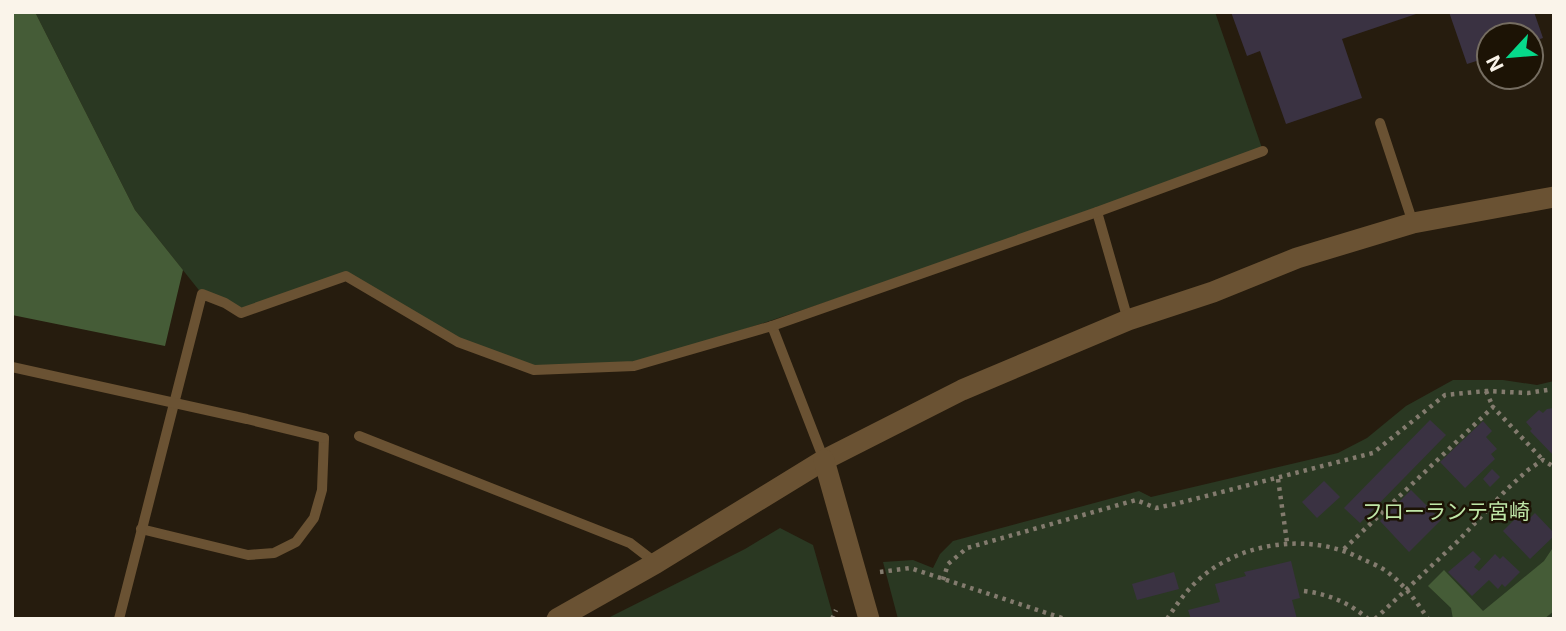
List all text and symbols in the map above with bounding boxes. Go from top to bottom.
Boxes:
north arrow [1475,21,1545,91]
text: N [1482,52,1509,75]
park label: フローランテ宮崎 [1362,499,1530,524]

